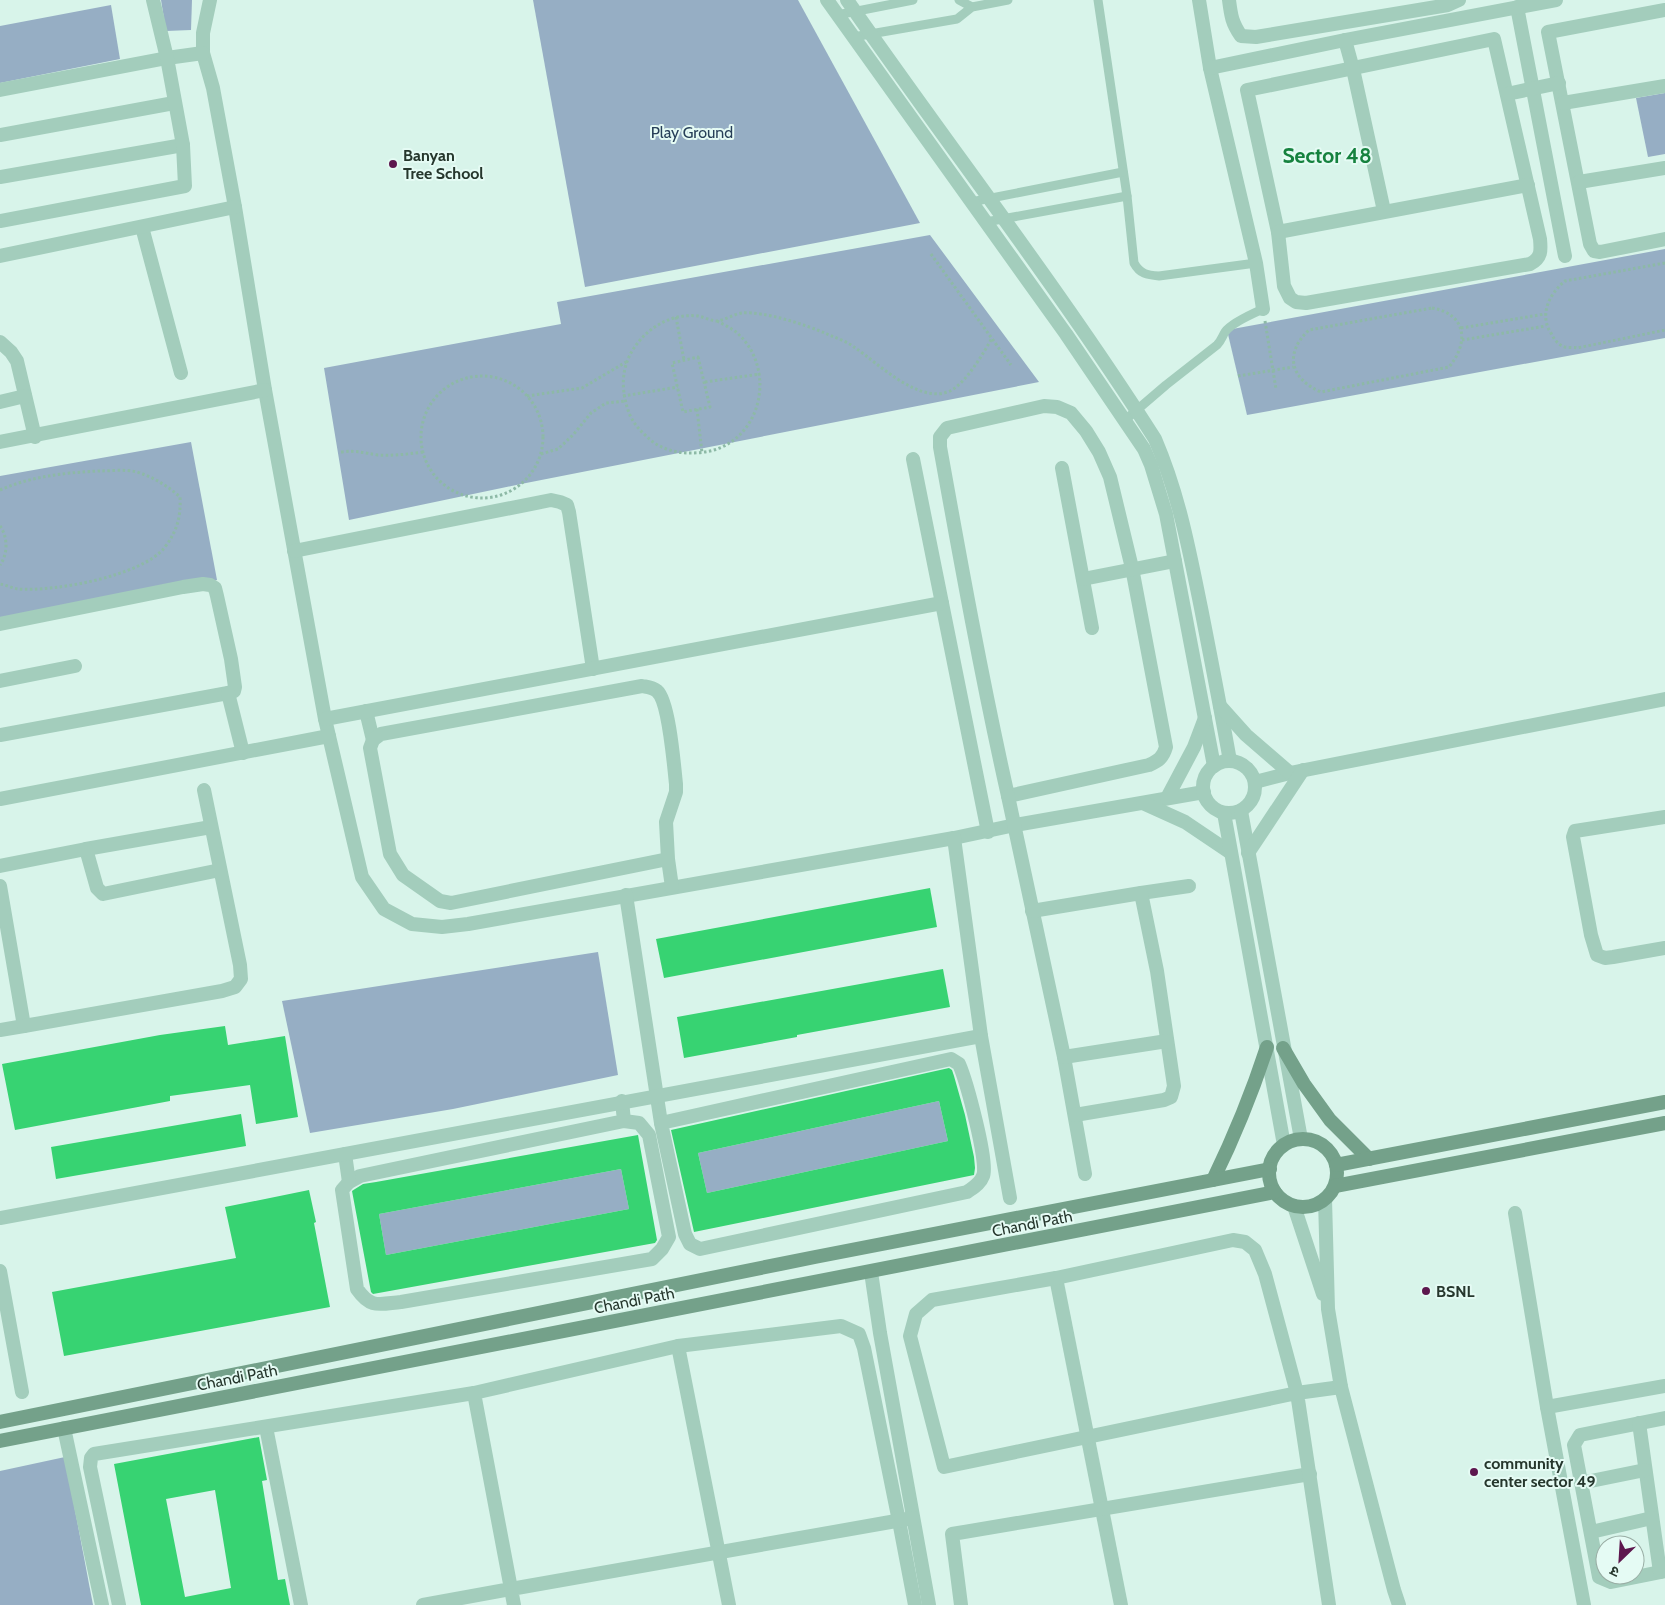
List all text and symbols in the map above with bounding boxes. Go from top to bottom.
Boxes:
park label: Play Ground [651,123,733,142]
district label: Sector 48 [1282,143,1372,168]
place label: Banyan Tree School [403,146,484,183]
marker: Banyan Tree School [387,158,399,170]
street label: Chandi Path [990,1206,1074,1241]
place label: BSNL [1436,1282,1475,1301]
street label: Chandi Path [592,1283,676,1318]
marker: BSNL [1420,1285,1432,1297]
street label: Chandi Path [195,1360,279,1395]
place label: community center sector 49 [1484,1454,1596,1491]
marker: community center sector 49 [1468,1466,1480,1478]
north arrow [1595,1535,1645,1585]
text: उ [1606,1562,1622,1582]

